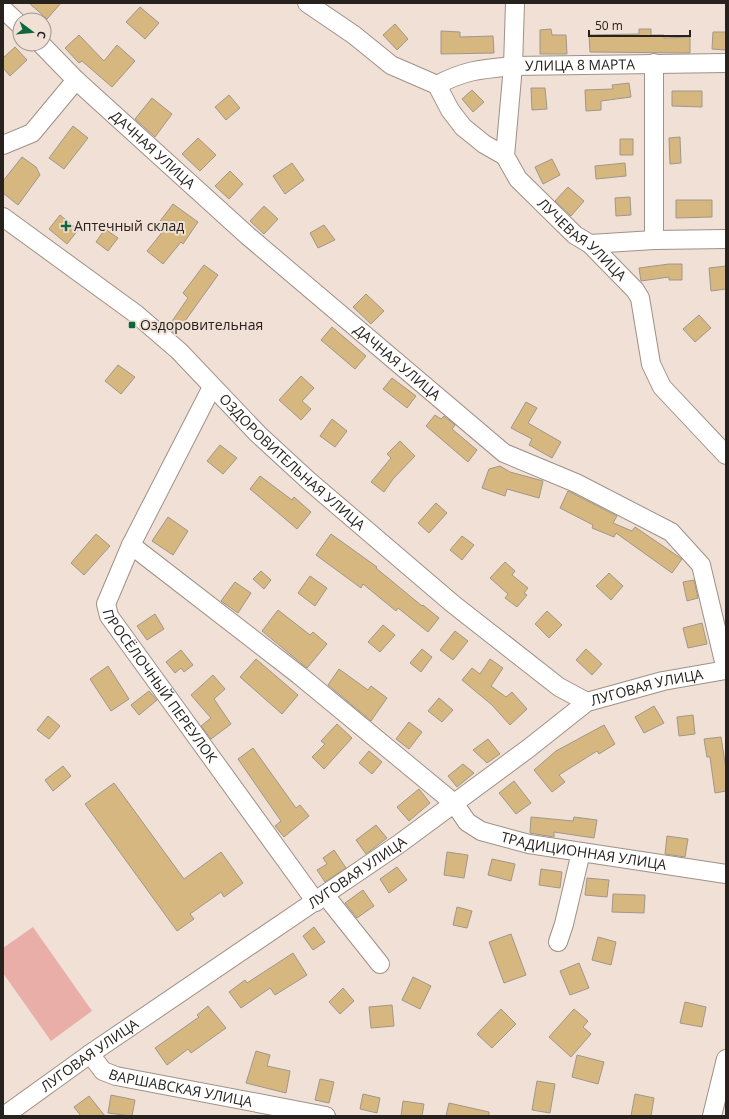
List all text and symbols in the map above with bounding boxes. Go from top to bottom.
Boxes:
north arrow [12,12,52,52]
scale bar [589,12,690,38]
text: 50 m [595,17,623,34]
text: С [34,29,50,40]
street label: УЛИЦА 8 МАРТА [525,54,635,75]
street label: ДАЧНАЯ УЛИЦА [107,106,200,193]
street label: ЛУЧЕВАЯ УЛИЦА [534,193,631,285]
place label: Аптечный склад [74,216,184,235]
marker: Аптечный склад [61,221,71,231]
place label: Оздоровительная [140,315,263,334]
marker: Оздоровительная [127,320,137,330]
street label: ДАЧНАЯ УЛИЦА [350,320,445,404]
street label: ОЗДОРОВИТЕЛЬНАЯ УЛИЦА [215,389,370,534]
street label: ПРОСЁЛОЧНЫЙ ПЕРЕУЛОК [99,607,222,766]
street label: ЛУГОВАЯ УЛИЦА [588,664,705,710]
street label: ТРАДИЦИОННАЯ УЛИЦА [499,827,668,874]
street label: ЛУГОВАЯ УЛИЦА [304,832,410,912]
street label: ЛУГОВАЯ УЛИЦА [37,1014,142,1096]
street label: ВАРШАВСКАЯ УЛИЦА [106,1064,254,1111]

